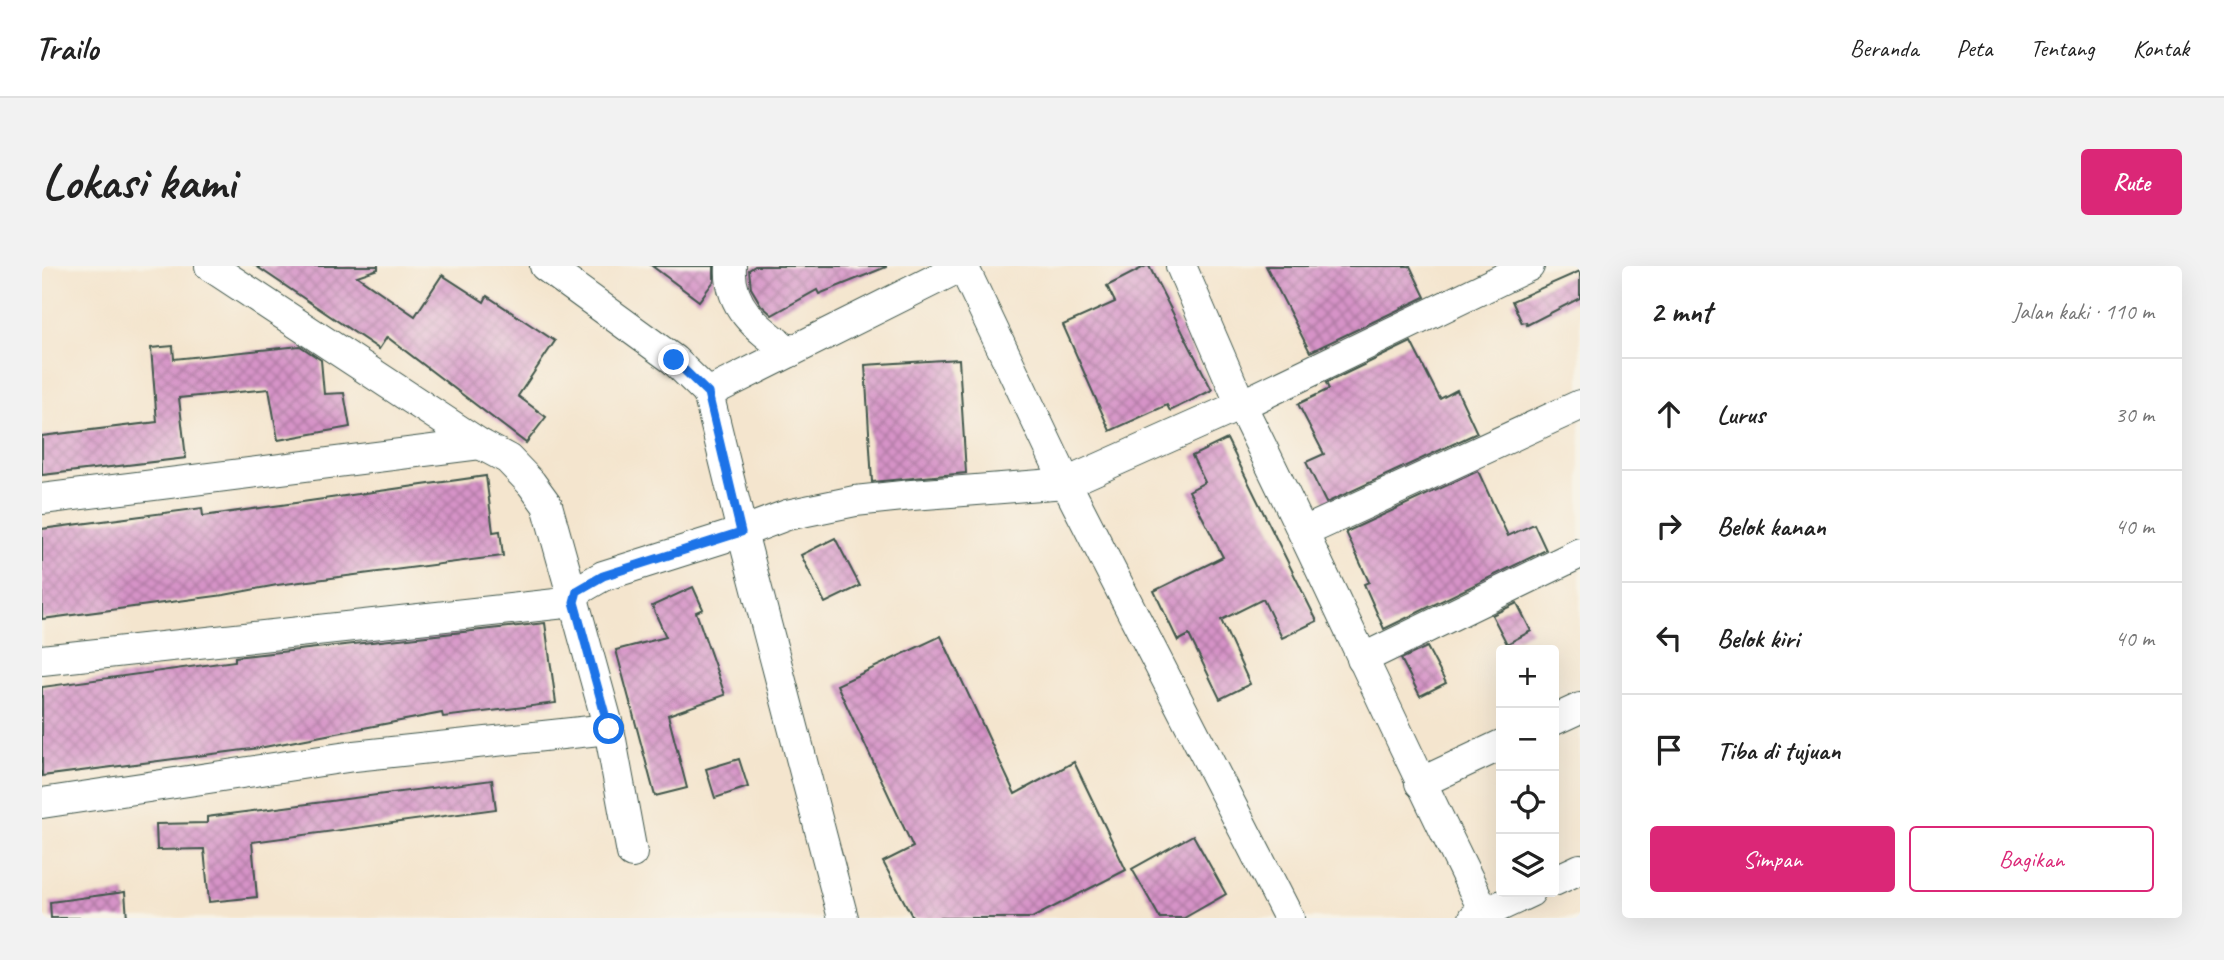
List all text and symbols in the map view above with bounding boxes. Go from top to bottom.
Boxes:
text: Trailo [35,27,98,69]
text: Beranda [1850,33,1918,63]
text: Peta [1956,33,1992,63]
text: Tentang [2030,33,2095,63]
text: Kontak [2133,33,2189,63]
button: Rute [2081,149,2182,215]
text: Lokasi kami [42,151,235,213]
text: 2 mnt [1650,293,1712,331]
text: Jalan kaki · 110 m [2012,297,2154,326]
route end [658,344,689,375]
icon: ahead [1650,395,1688,433]
text: Lurus [1717,398,1765,431]
text: 30 m [2115,400,2154,429]
icon: right [1650,507,1688,545]
text: Belok kanan [1717,510,1826,543]
text: 40 m [2115,512,2154,541]
icon: left [1650,619,1688,657]
text: Belok kiri [1717,622,1799,655]
text: 40 m [2115,624,2154,653]
map controls [1496,645,1559,897]
button: + [1496,645,1559,708]
button: − [1496,708,1559,771]
route start [593,713,624,744]
icon: arrive [1650,731,1688,769]
text: Tiba di tujuan [1717,734,1841,767]
button: locate [1496,771,1559,834]
button: Simpan [1650,826,1895,892]
button: Bagikan [1909,826,2154,892]
button: layers [1496,834,1559,897]

